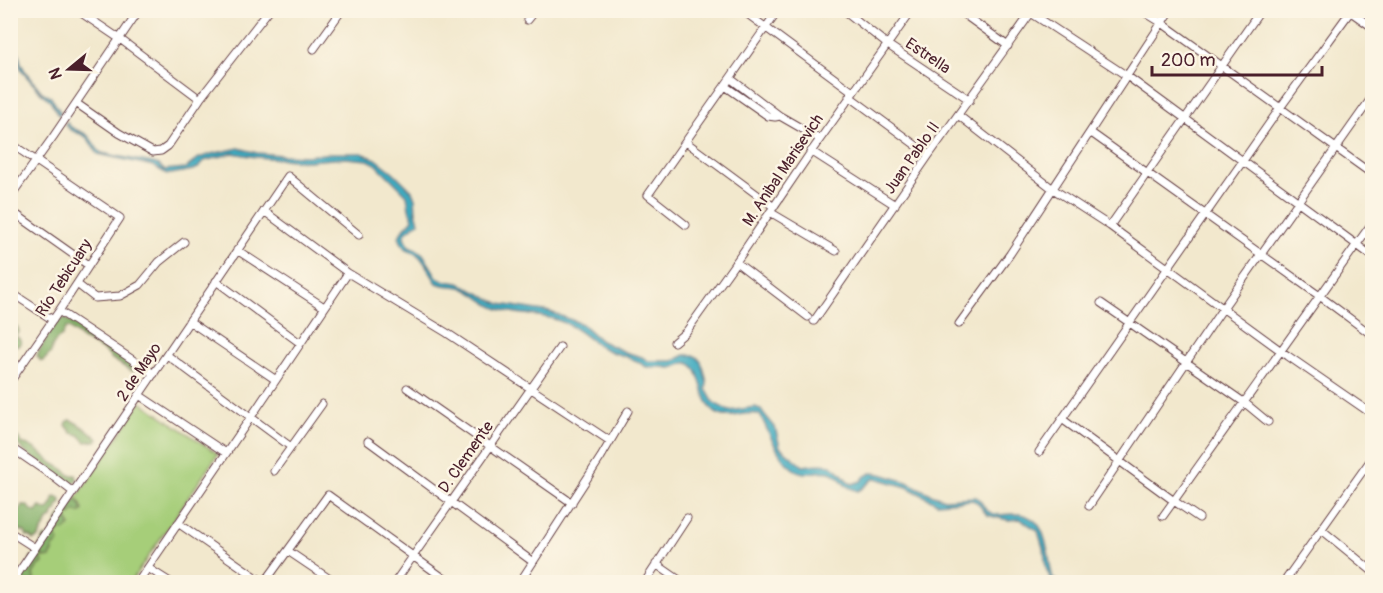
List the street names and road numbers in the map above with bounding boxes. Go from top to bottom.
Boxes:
street label: Estrella [902,34,954,78]
street label: M. Anibal Marisevich [738,110,828,230]
street label: Juan Pablo II [880,118,944,198]
street label: Río Tebicuary [32,235,97,321]
street label: 2 de Mayo [112,339,166,405]
street label: D. Clemente [434,417,498,497]

